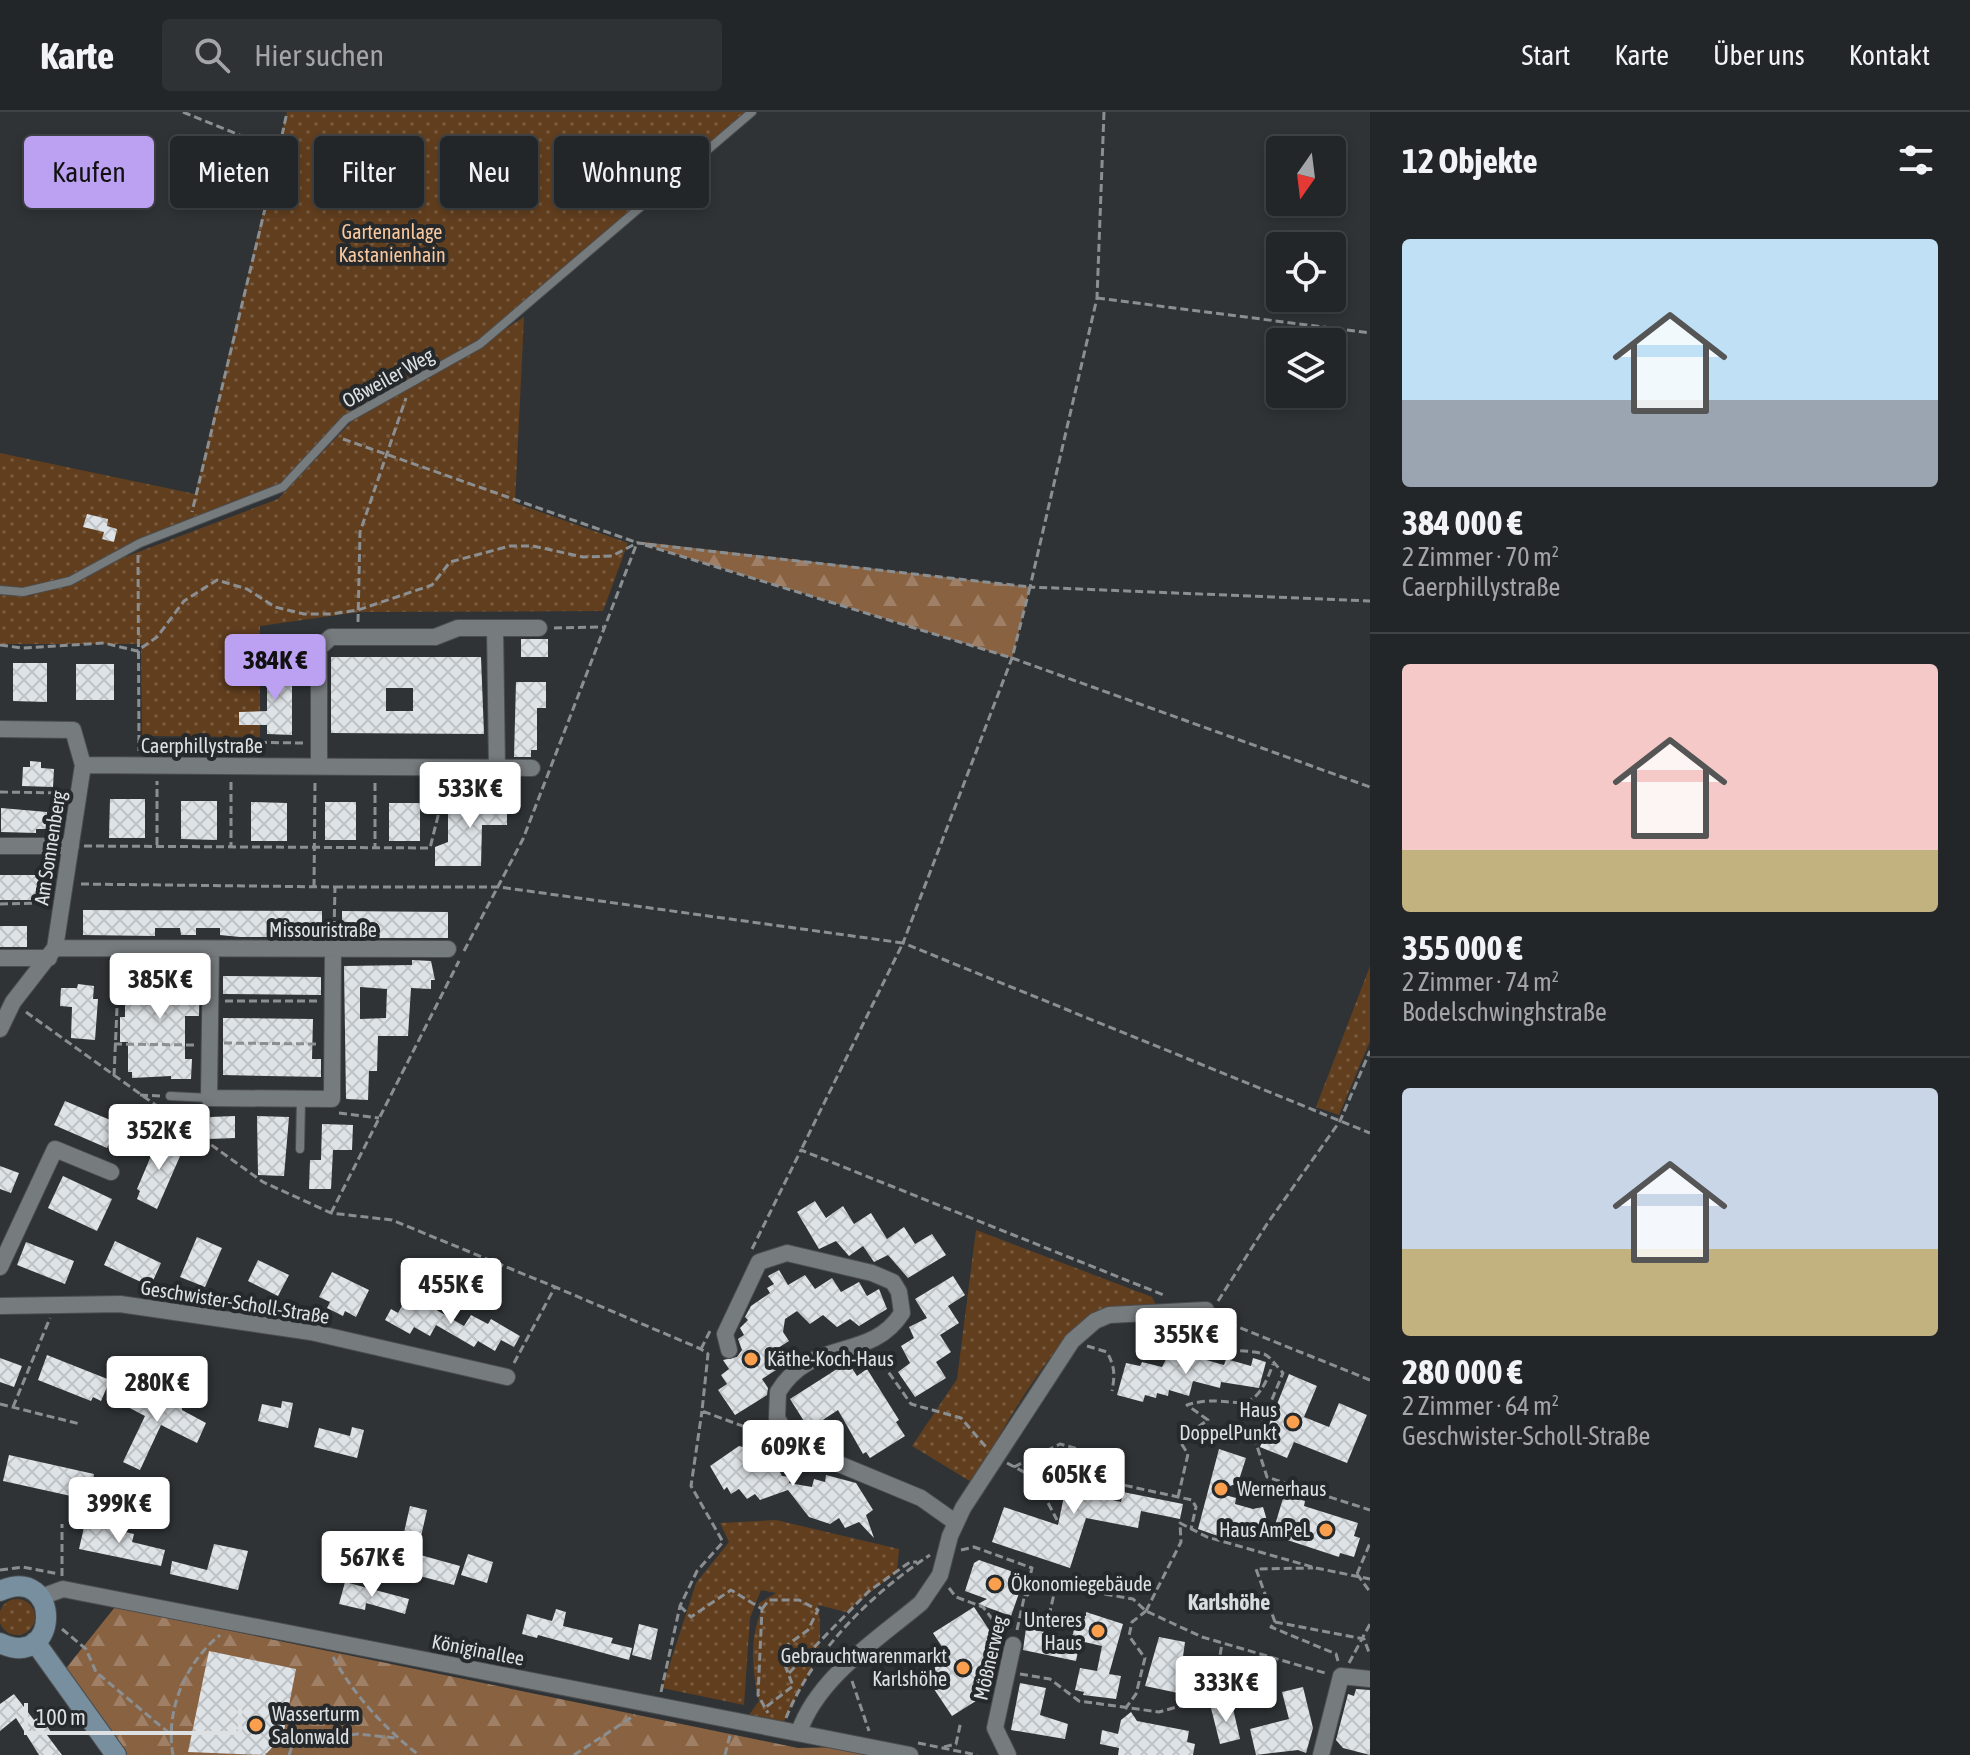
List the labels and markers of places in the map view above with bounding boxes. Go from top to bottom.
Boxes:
pin: 384K € [210,634,340,702]
pin: 533K € [405,762,535,830]
pin: 385K € [95,953,225,1021]
pin: 352K € [94,1104,224,1172]
pin: 455K € [386,1258,516,1326]
pin: 355K € [1121,1308,1251,1376]
place label: Käthe-Koch-Haus [767,1347,894,1370]
marker: Käthe-Koch-Haus [742,1350,760,1368]
pin: 280K € [92,1356,222,1424]
place label: Haus DoppelPunkt [1179,1398,1277,1444]
marker: Haus DoppelPunkt [1284,1413,1302,1431]
pin: 609K € [728,1420,858,1488]
pin: 605K € [1009,1448,1139,1516]
pin: 399K € [54,1477,184,1545]
place label: Wernerhaus [1237,1477,1326,1500]
marker: Wernerhaus [1212,1480,1230,1498]
place label: Haus AmPeL [1219,1518,1310,1541]
marker: Haus AmPeL [1317,1521,1335,1539]
pin: 567K € [307,1531,437,1599]
place label: Ökonomiegebäude [1011,1572,1152,1595]
marker: Ökonomiegebäude [986,1575,1004,1593]
place label: Unteres Haus [1024,1608,1082,1654]
marker: Unteres Haus [1089,1622,1107,1640]
place label: Gebrauchtwarenmarkt Karlshöhe [781,1644,947,1690]
pin: 333K € [1161,1656,1291,1724]
marker: Gebrauchtwarenmarkt Karlshöhe [954,1659,972,1677]
place label: Wasserturm Salonwald [272,1702,360,1748]
marker: Wasserturm Salonwald [247,1716,265,1734]

